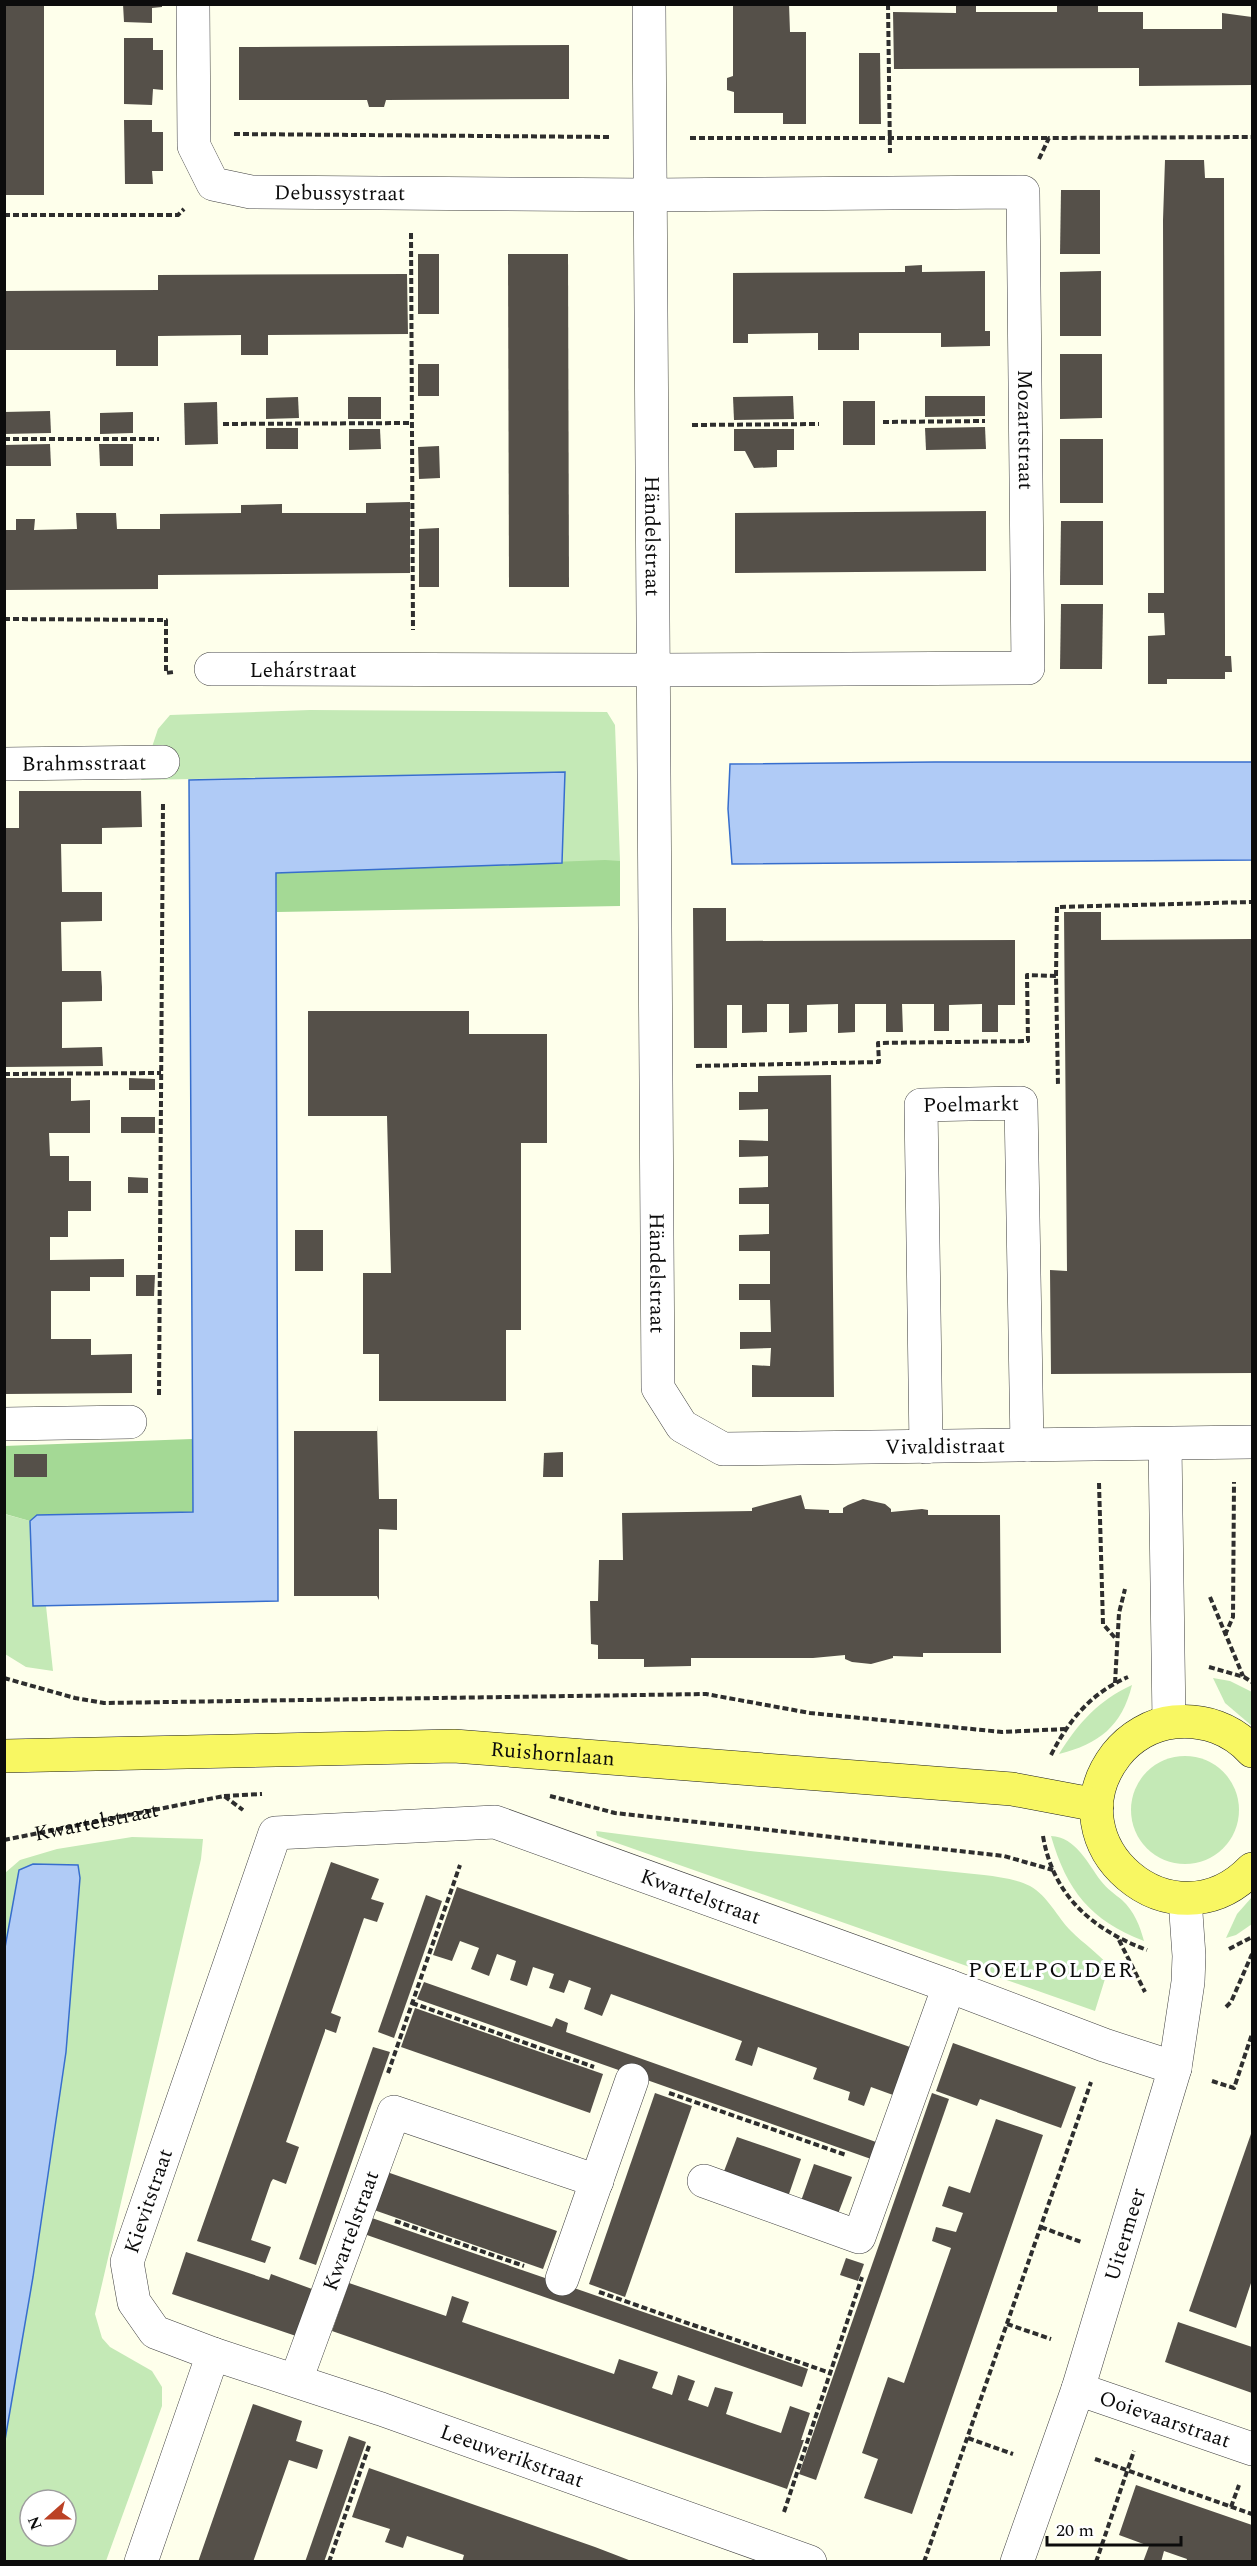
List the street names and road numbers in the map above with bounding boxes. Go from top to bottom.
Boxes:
street label: Debussystraat [274,177,405,210]
street label: Mozartstraat [1008,369,1041,490]
street label: Händelstraat [635,476,668,596]
street label: Lehárstraat [249,655,357,687]
street label: Brahmsstraat [21,747,147,781]
street label: Poelmarkt [923,1088,1019,1122]
street label: Händelstraat [640,1213,673,1333]
street label: Vivaldistraat [885,1430,1005,1464]
street label: Ruishornlaan [489,1734,616,1775]
street label: Kwartelstraat [31,1794,161,1851]
street label: Kwartelstraat [636,1861,765,1934]
street label: Kievitstraat [116,2145,182,2258]
street label: Kwartelstraat [315,2166,388,2296]
street label: Uitermeer [1096,2184,1155,2285]
street label: Ooievaarstraat [1095,2382,1235,2457]
street label: Leeuwerikstraat [435,2416,588,2497]

